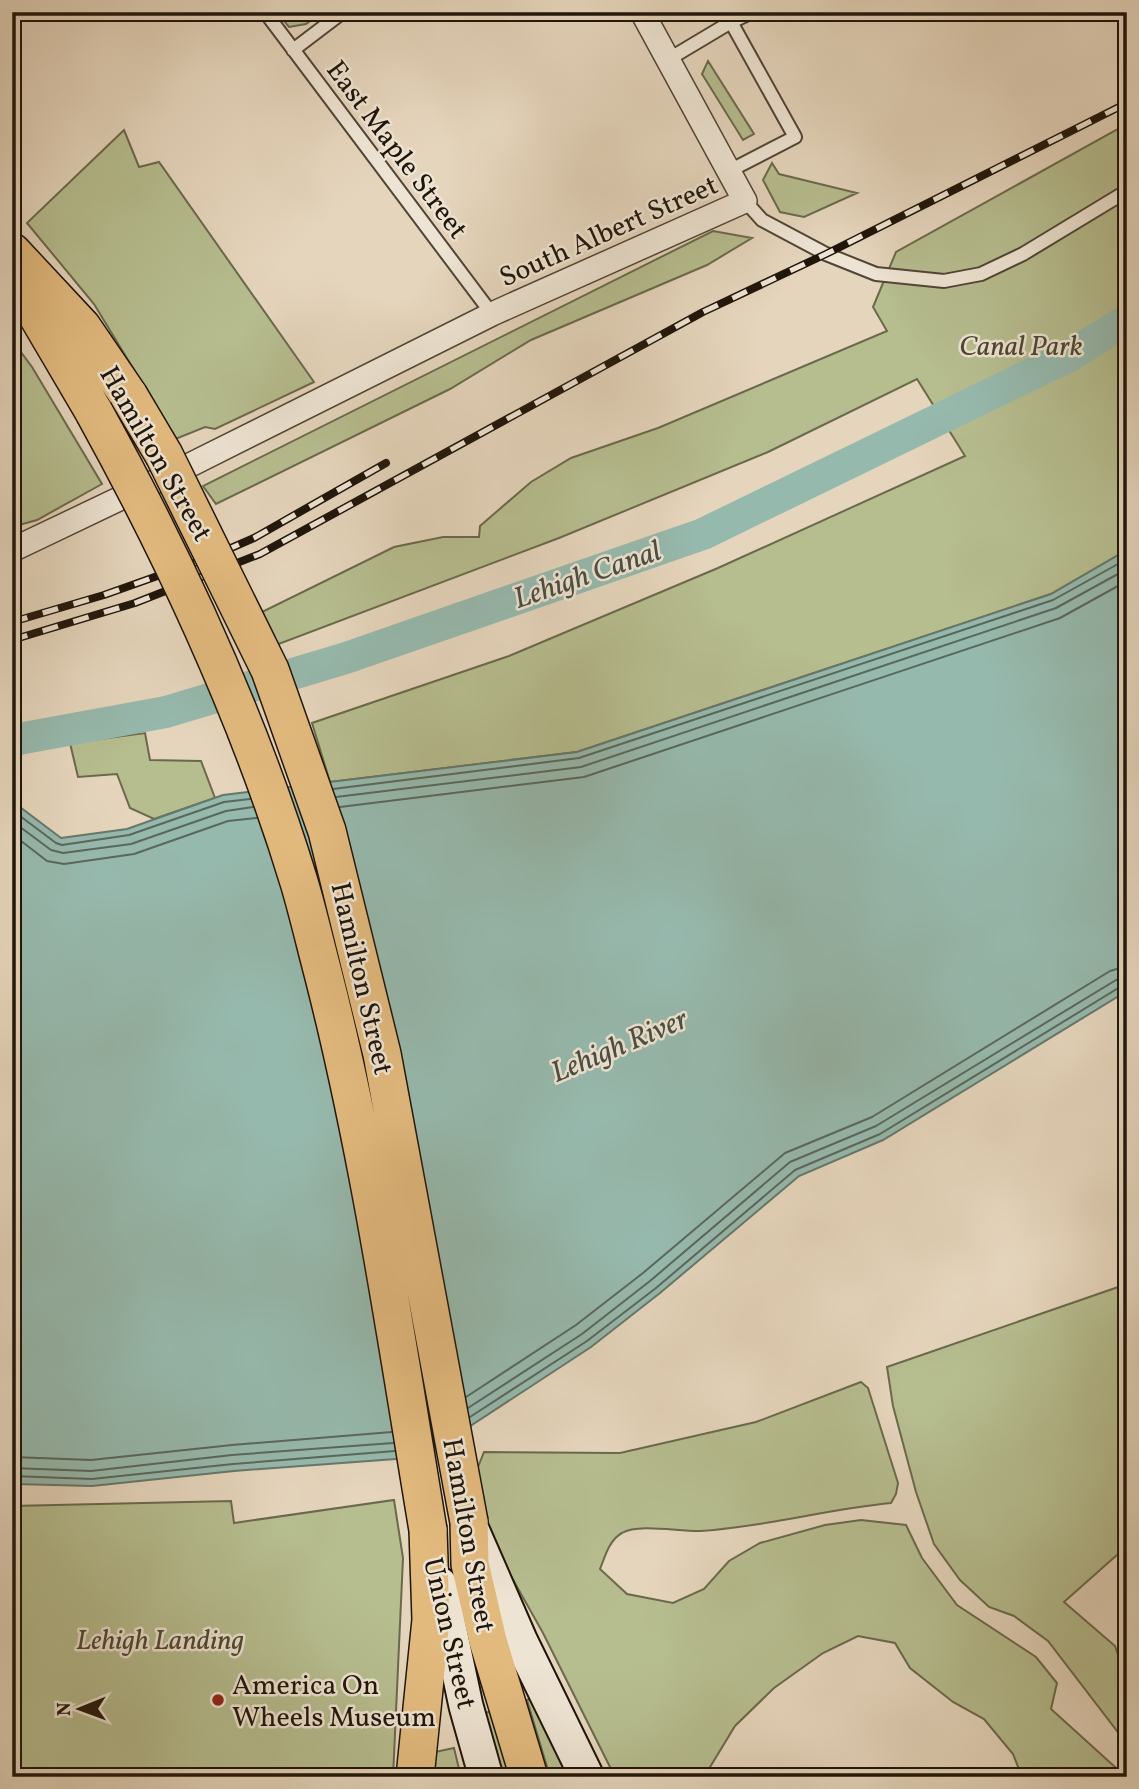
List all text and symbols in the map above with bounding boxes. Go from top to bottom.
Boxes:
street label: East Maple Street [316,53,476,248]
street label: South Albert Street [494,167,725,298]
park label: Canal Park [959,328,1083,367]
street label: Hamilton Street [89,359,221,549]
water label: Lehigh Canal [508,531,668,621]
street label: Hamilton Street [319,878,402,1079]
water label: Lehigh River [545,999,696,1095]
street label: Hamilton Street [431,1435,504,1636]
street label: Union Street [412,1554,485,1713]
park label: Lehigh Landing [76,1622,244,1661]
place label: America On Wheels Museum [232,1667,436,1738]
north arrow [46,1674,116,1744]
marker: America On Wheels Museum [210,1692,226,1708]
text: N [52,1702,78,1716]

